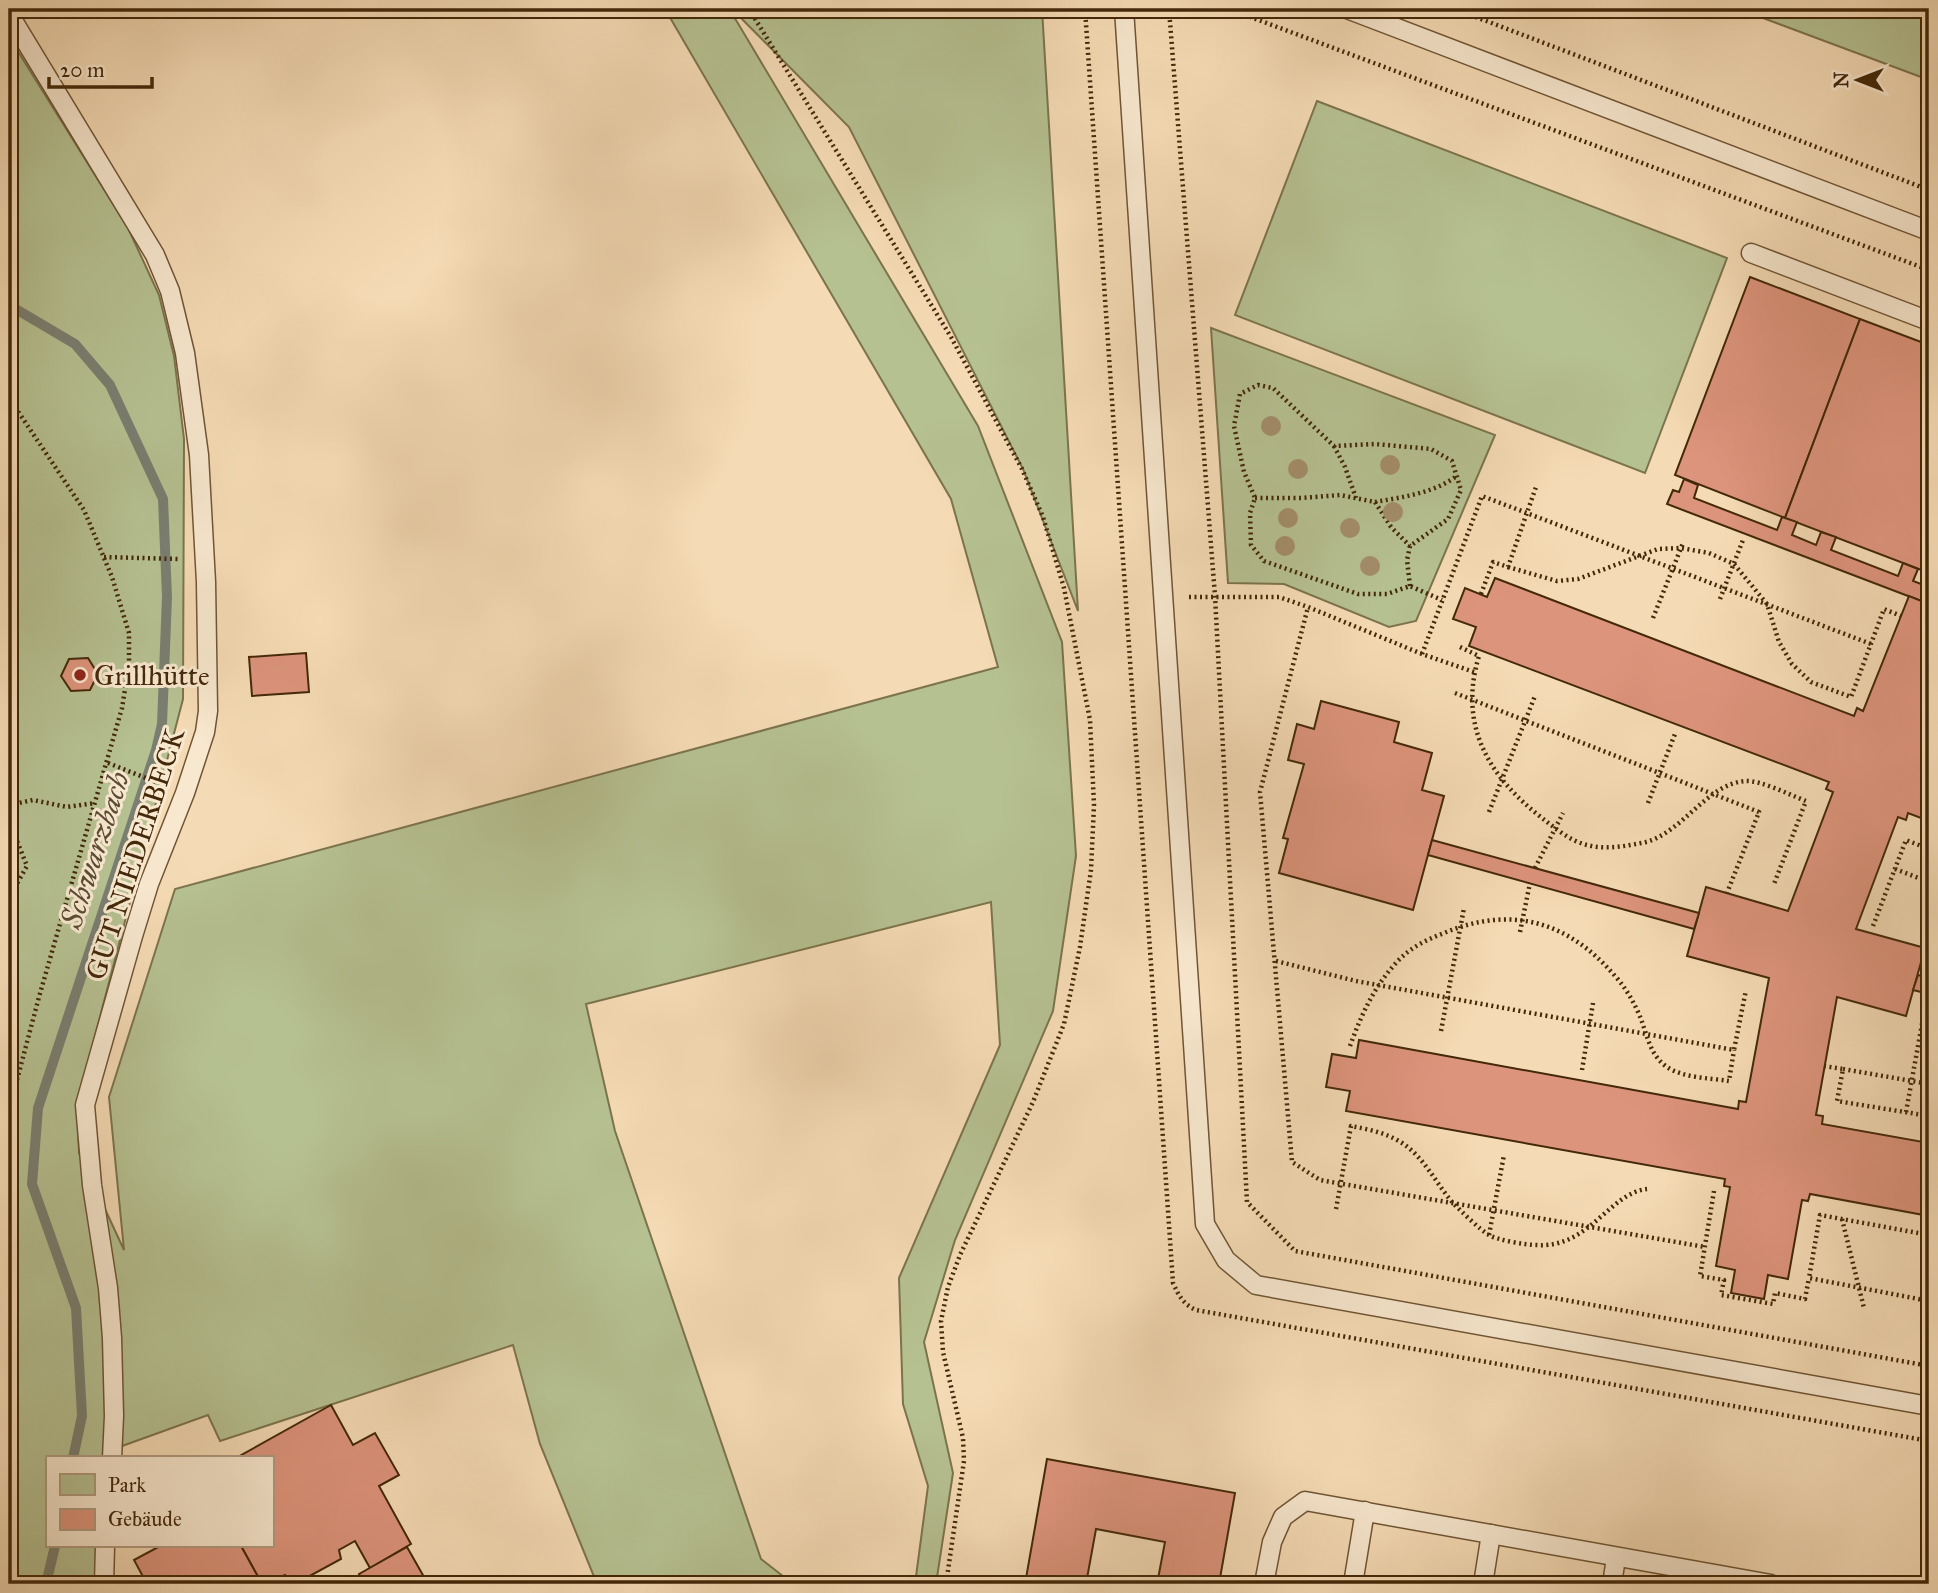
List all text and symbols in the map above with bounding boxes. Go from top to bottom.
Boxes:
scale bar [49,46,152,90]
north arrow [1822,46,1892,116]
text: 20 m [60,57,105,83]
text: N [1830,72,1853,88]
place label: Grillhütte [94,658,210,693]
marker: Grillhütte [72,667,88,683]
street label: GUT NIEDERBECK [78,723,193,984]
water label: Schwarzbach [52,767,137,934]
legend [46,1456,273,1548]
text: Park [108,1472,146,1498]
text: Gebäude [108,1506,182,1532]

